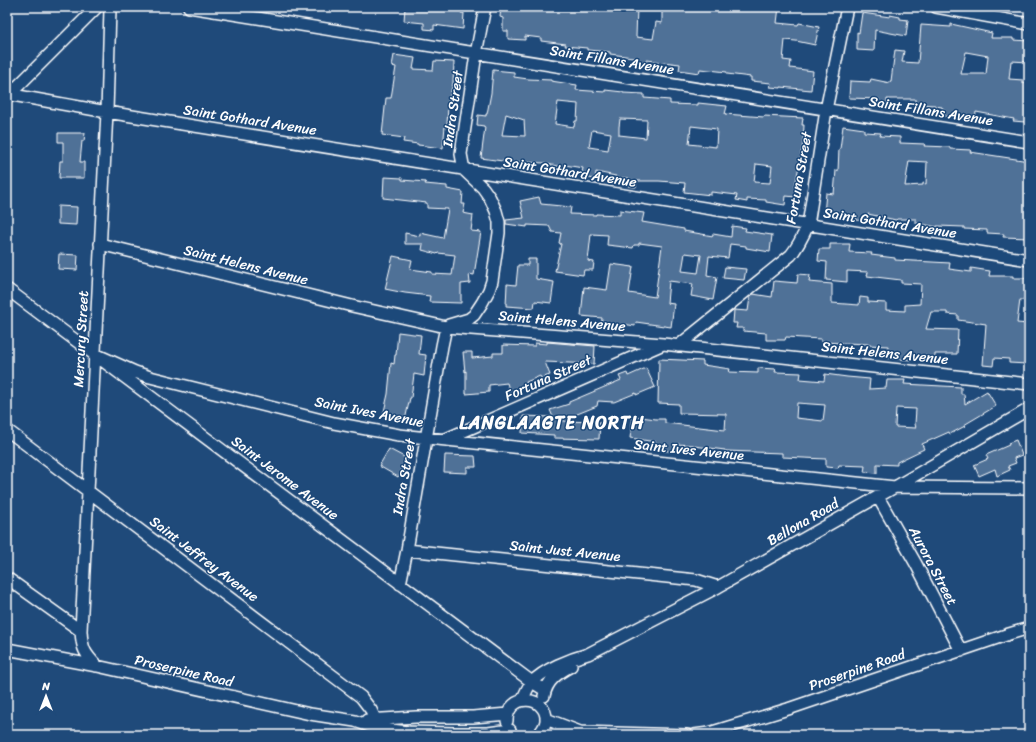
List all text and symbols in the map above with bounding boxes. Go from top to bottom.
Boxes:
street label: Saint Fillans Avenue [548,38,676,82]
street label: Indra Street [435,68,471,150]
street label: Saint Fillans Avenue [867,89,995,133]
street label: Saint Gothard Avenue [182,97,318,143]
street label: Fortuna Street [779,129,820,226]
street label: Saint Gothard Avenue [502,149,638,195]
street label: Saint Gothard Avenue [822,200,958,246]
street label: Saint Helens Avenue [181,237,311,293]
street label: Mercury Street [66,290,96,388]
street label: Saint Helens Avenue [497,303,627,339]
street label: Saint Helens Avenue [820,334,950,372]
street label: Fortuna Street [500,347,597,408]
street label: Saint Ives Avenue [312,389,426,435]
district label: LANGLAAGTE NORTH [459,407,645,439]
street label: Saint Jerome Avenue [226,429,344,527]
street label: Saint Ives Avenue [633,432,746,468]
street label: Indra Street [385,436,423,518]
street label: Bellona Road [762,491,845,553]
street label: Saint Jeffrey Avenue [144,509,264,609]
street label: Aurora Street [901,521,964,610]
street label: Saint Just Avenue [508,533,622,569]
street label: Proserpine Road [805,641,910,698]
street label: Proserpine Road [132,648,237,695]
north arrow [26,676,66,716]
text: N [41,677,50,696]

